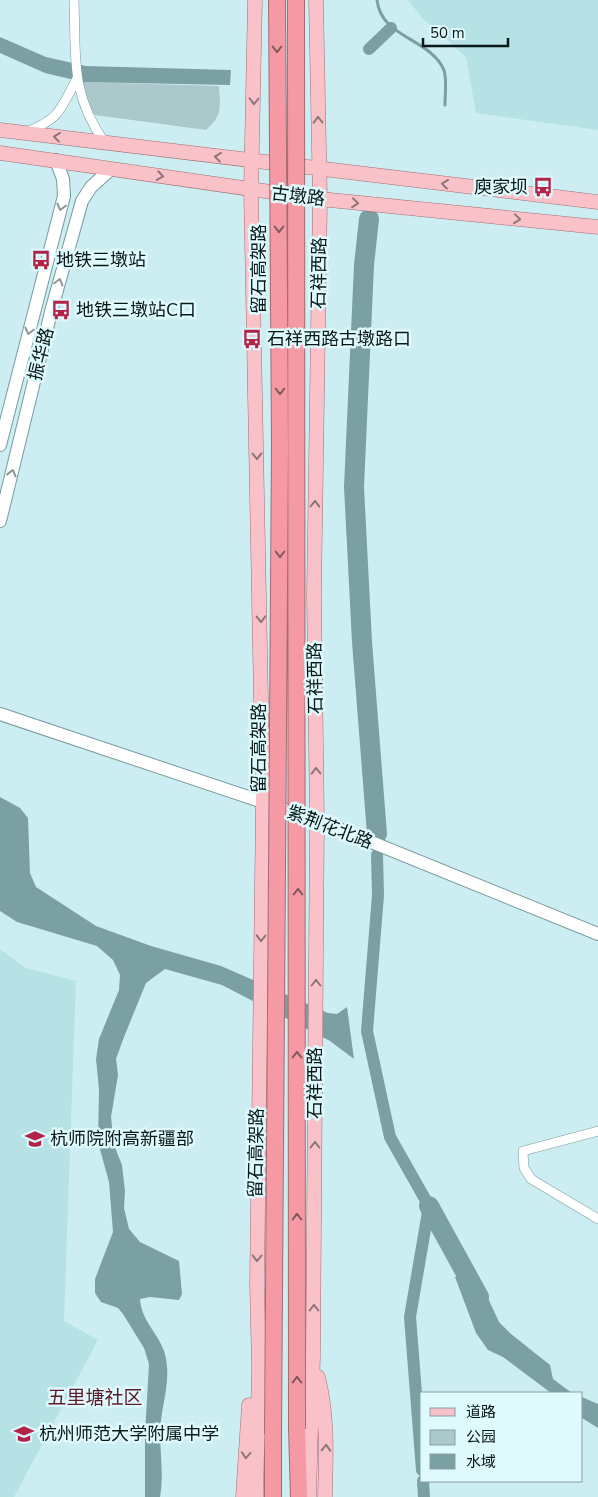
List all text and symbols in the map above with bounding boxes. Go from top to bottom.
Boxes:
scale bar [423,15,508,47]
text: 50 m [430,23,465,43]
one-way arrow [272,45,282,53]
one-way arrow [249,98,259,105]
one-way arrow [312,116,323,124]
one-way arrow [52,132,60,143]
one-way arrow [213,152,221,163]
one-way arrow [156,170,164,181]
place label: 庾家坝 [474,175,528,199]
bus stop icon: 庾家坝 [532,176,554,198]
one-way arrow [441,179,449,190]
street label: 古墩路 [270,181,326,211]
one-way arrow [352,197,360,208]
one-way arrow [56,202,67,211]
one-way arrow [513,213,521,224]
street label: 留石高架路 [247,224,271,314]
one-way arrow [274,225,284,233]
street label: 石祥西路 [306,237,332,309]
place label: 地铁三墩站 [56,248,146,272]
bus stop icon: 地铁三墩站 [30,249,52,271]
one-way arrow [54,278,64,286]
place label: 地铁三墩站C口 [76,298,196,322]
bus stop icon: 地铁三墩站C口 [50,299,72,321]
street label: 振华路 [23,325,59,383]
one-way arrow [24,327,35,336]
place label: 石祥西路古墩路口 [267,327,411,351]
bus stop icon: 石祥西路古墩路口 [241,328,263,350]
one-way arrow [275,388,285,395]
one-way arrow [252,452,262,460]
one-way arrow [6,470,16,478]
one-way arrow [310,500,320,508]
one-way arrow [275,550,285,558]
one-way arrow [255,615,266,623]
street label: 石祥西路 [302,642,328,714]
street label: 留石高架路 [247,703,271,793]
one-way arrow [311,767,321,775]
street label: 紫荆花北路 [284,800,376,854]
one-way arrow [293,888,303,896]
one-way arrow [256,934,266,942]
one-way arrow [311,978,321,986]
street label: 石祥西路 [303,1047,327,1119]
one-way arrow [292,1051,302,1058]
street label: 留石高架路 [243,1108,269,1198]
place label: 杭师院附高新疆部 [50,1127,194,1151]
school or university icon: 杭师院附高新疆部 [24,1128,46,1150]
one-way arrow [310,1141,320,1148]
one-way arrow [292,1213,302,1221]
one-way arrow [252,1254,262,1262]
one-way arrow [309,1303,319,1311]
one-way arrow [292,1376,302,1384]
district label: 五里塘社区 [47,1385,143,1411]
legend [420,1392,583,1482]
text: 道路 [466,1402,496,1422]
place label: 杭州师范大学附属中学 [39,1422,219,1446]
school or university icon: 杭州师范大学附属中学 [13,1423,35,1445]
text: 公园 [466,1427,496,1447]
one-way arrow [321,1444,331,1452]
one-way arrow [240,1452,251,1460]
text: 水域 [466,1452,496,1472]

